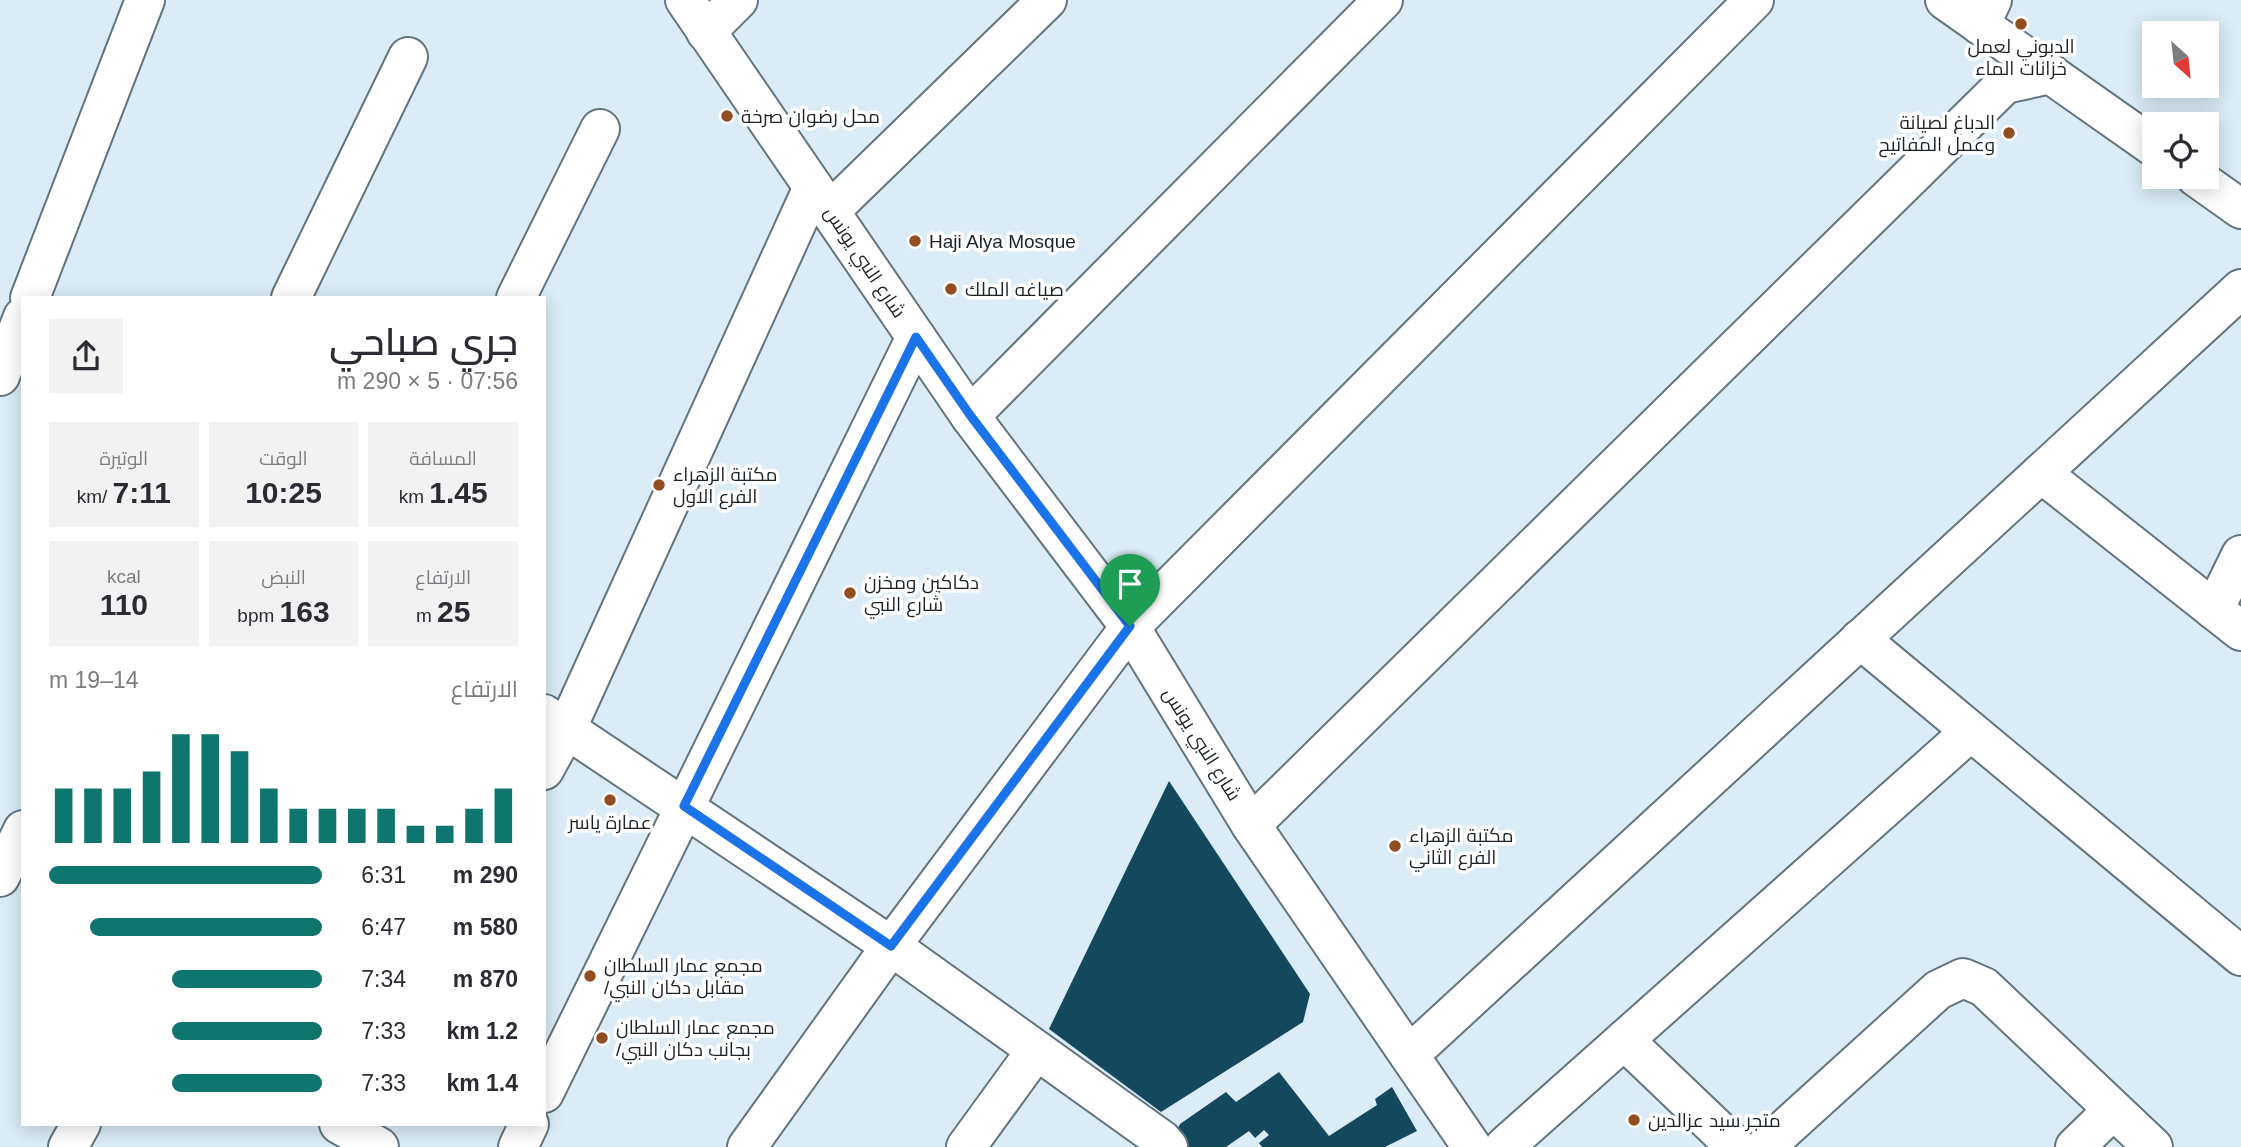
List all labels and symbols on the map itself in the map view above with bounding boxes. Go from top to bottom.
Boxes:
marker: الدبوني لعمل خزانات الماء [2013,16,2029,32]
north arrow [2142,21,2219,98]
place label: الدبوني لعمل خزانات الماء [1967,36,2075,80]
place label: محل رضوان صرخة [741,106,880,128]
marker: محل رضوان صرخة [719,108,735,124]
place label: الدباغ لصيانة وعمل المفاتيح [1879,112,1995,158]
marker: الدباغ لصيانة وعمل المفاتيح [2001,125,2017,141]
street label: شارع النبي يونس [817,203,910,324]
place label: Haji Alya Mosque [929,231,1076,252]
marker: Haji Alya Mosque [907,233,923,249]
place label: صياغه الملك [965,279,1064,300]
marker: صياغه الملك [943,281,959,297]
place label: مكتبة الزهراء الفرع الاول [673,464,777,510]
marker: مكتبة الزهراء الفرع الاول [651,477,667,493]
pin [1100,554,1160,626]
place label: دكاكين ومخزن شارع النبي [864,572,979,619]
marker: دكاكين ومخزن شارع النبي [842,585,858,601]
street label: شارع النبي يونس [1155,684,1245,806]
marker: عمارة ياسر [602,792,618,808]
place label: عمارة ياسر [568,812,651,834]
place label: مكتبة الزهراء الفرع الثاني [1409,825,1513,872]
marker: مكتبة الزهراء الفرع الثاني [1387,838,1403,854]
place label: مجمع عمار السلطان /مقابل دكان النبي [604,955,763,1002]
marker: مجمع عمار السلطان /مقابل دكان النبي [582,968,598,984]
place label: مجمع عمار السلطان /بجانب دكان النبي [616,1017,775,1064]
marker: مجمع عمار السلطان /بجانب دكان النبي [594,1030,610,1046]
place label: متجر سيد عزالدين [1648,1110,1781,1132]
marker: متجر سيد عزالدين [1626,1112,1642,1128]

